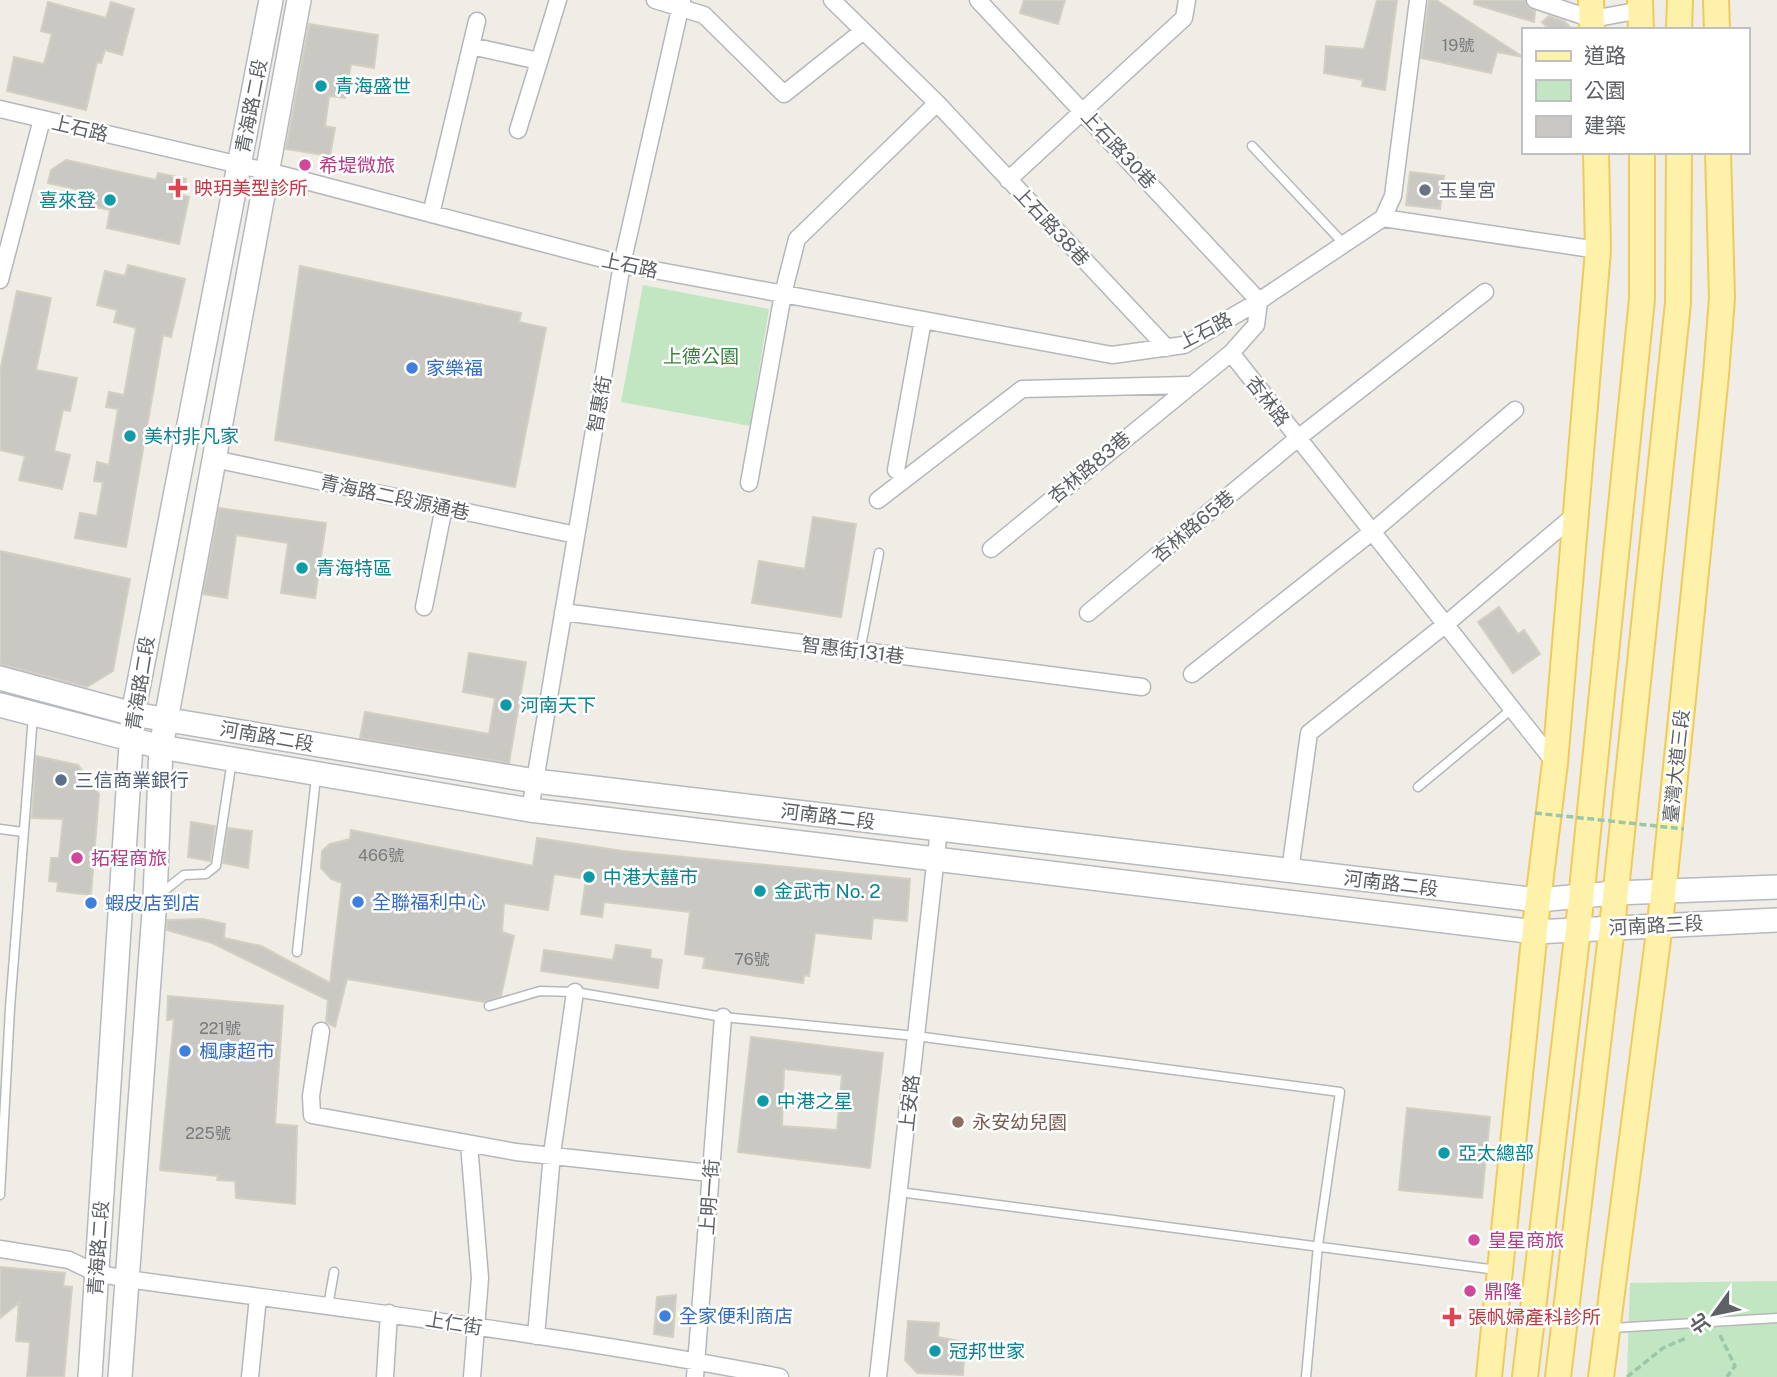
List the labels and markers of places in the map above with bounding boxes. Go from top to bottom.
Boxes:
place label: 青海盛世 [335,75,411,97]
marker: 青海盛世 [313,78,329,94]
place label: 希堤微旅 [319,154,395,176]
marker: 希堤微旅 [297,157,313,173]
place label: 映玥美型診所 [194,177,308,199]
marker: 映玥美型診所 [168,178,188,198]
place label: 玉皇宮 [1439,179,1496,201]
marker: 玉皇宮 [1417,182,1433,198]
place label: 喜來登 [39,189,96,211]
marker: 喜來登 [102,192,118,208]
place label: 家樂福 [426,357,483,379]
marker: 家樂福 [404,360,420,376]
place label: 美村非凡家 [144,425,239,447]
marker: 美村非凡家 [122,428,138,444]
place label: 青海特區 [316,557,392,579]
marker: 青海特區 [294,560,310,576]
place label: 河南天下 [520,694,596,716]
marker: 河南天下 [498,697,514,713]
place label: 三信商業銀行 [75,769,189,791]
marker: 三信商業銀行 [53,772,69,788]
place label: 拓程商旅 [91,847,167,869]
marker: 拓程商旅 [69,850,85,866]
place label: 中港大囍市 [603,866,698,888]
marker: 中港大囍市 [581,869,597,885]
place label: 金武市 No. 2 [774,880,881,902]
marker: 金武市 No. 2 [752,883,768,899]
place label: 全聯福利中心 [372,891,486,913]
place label: 蝦皮店到店 [105,892,200,914]
marker: 全聯福利中心 [350,894,366,910]
marker: 蝦皮店到店 [83,895,99,911]
place label: 楓康超市 [199,1040,275,1062]
marker: 楓康超市 [177,1043,193,1059]
place label: 中港之星 [777,1090,853,1112]
marker: 中港之星 [755,1093,771,1109]
place label: 永安幼兒園 [972,1111,1067,1133]
marker: 永安幼兒園 [950,1114,966,1130]
place label: 亞太總部 [1458,1142,1534,1164]
marker: 亞太總部 [1436,1145,1452,1161]
place label: 皇星商旅 [1488,1229,1564,1251]
marker: 皇星商旅 [1466,1232,1482,1248]
place label: 鼎隆 [1484,1280,1522,1302]
marker: 鼎隆 [1462,1283,1478,1299]
place label: 全家便利商店 [679,1305,793,1327]
place label: 張帆婦產科診所 [1468,1306,1601,1328]
marker: 張帆婦產科診所 [1442,1307,1462,1327]
marker: 全家便利商店 [657,1308,673,1324]
place label: 冠邦世家 [949,1340,1025,1362]
marker: 冠邦世家 [927,1343,943,1359]

